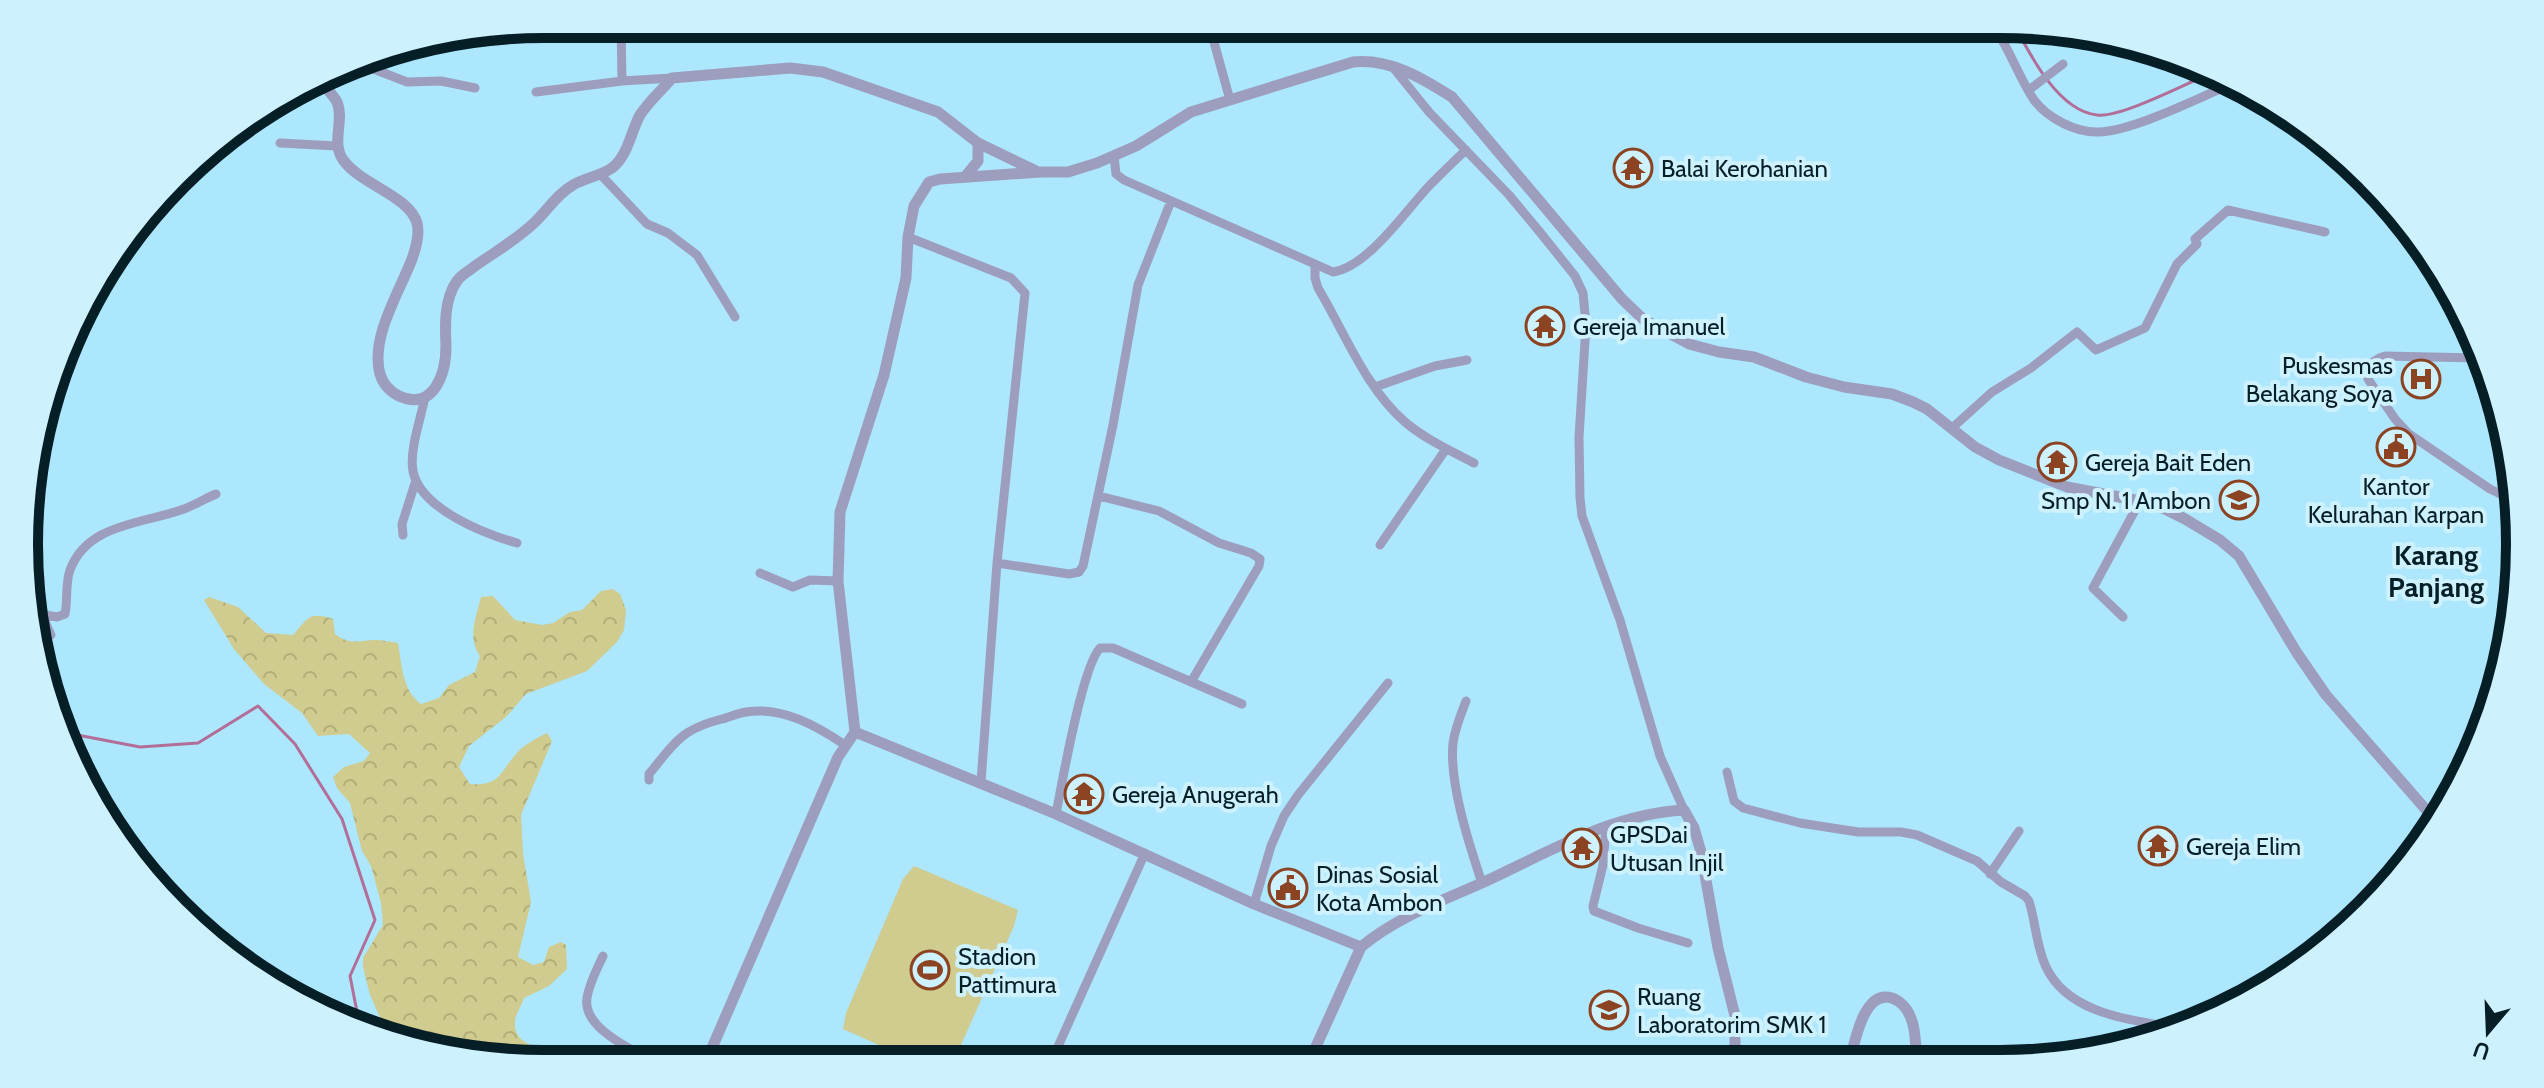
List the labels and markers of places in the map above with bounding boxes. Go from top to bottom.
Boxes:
temple icon: Balai Kerohanian [1612,147,1654,189]
place label: Balai Kerohanian [1661,154,1828,183]
temple icon: Gereja Imanuel [1524,305,1566,347]
place label: Gereja Imanuel [1573,312,1726,341]
place label: Puskesmas Belakang Soya [2246,351,2393,408]
hospital icon: Puskesmas Belakang Soya [2400,358,2442,400]
public building icon: Kantor Kelurahan Karpan [2375,426,2417,468]
temple icon: Gereja Bait Eden [2036,441,2078,483]
place label: Gereja Bait Eden [2085,448,2251,477]
place label: Kantor Kelurahan Karpan [2308,472,2484,529]
school or university icon: Smp N. 1 Ambon [2218,479,2260,521]
place label: Smp N. 1 Ambon [2041,486,2211,515]
temple icon: Gereja Anugerah [1063,773,1105,815]
place label: Gereja Anugerah [1112,780,1279,809]
place label: GPSDai Utusan Injil [1610,820,1724,877]
temple icon: Gereja Elim [2137,825,2179,867]
temple icon: GPSDai Utusan Injil [1561,827,1603,869]
place label: Gereja Elim [2186,832,2301,861]
place label: Dinas Sosial Kota Ambon [1316,860,1443,917]
public building icon: Dinas Sosial Kota Ambon [1267,867,1309,909]
place label: Stadion Pattimura [958,942,1057,999]
sports icon: Stadion Pattimura [909,949,951,991]
place label: Ruang Laboratorim SMK 1 [1637,982,1826,1039]
school or university icon: Ruang Laboratorim SMK 1 [1588,989,1630,1031]

